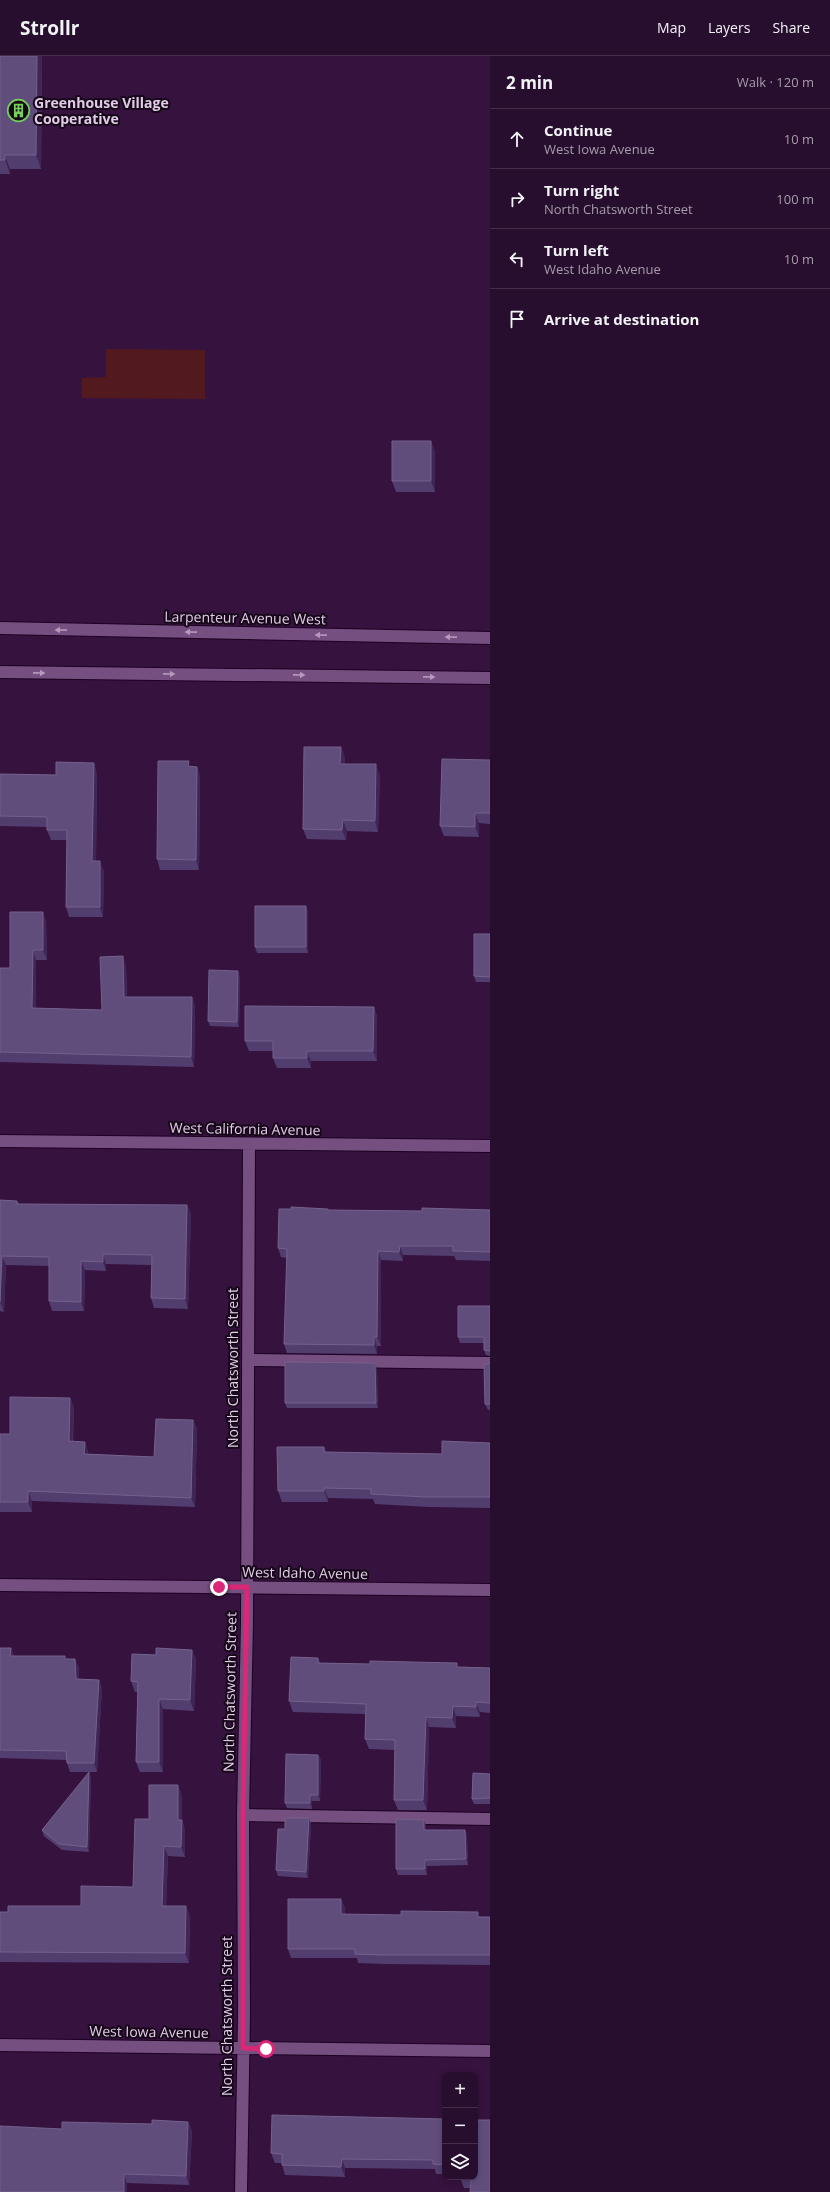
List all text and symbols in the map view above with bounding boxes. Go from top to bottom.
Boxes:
text: Strollr [20,15,79,41]
text: Map [657,18,686,37]
text: Layers [708,18,750,37]
text: Share [772,18,810,37]
text: 2 min [506,71,553,94]
text: Walk · 120 m [737,73,814,91]
place label: Greenhouse Village Cooperative [34,93,169,128]
building icon: Greenhouse Village Cooperative [5,98,31,124]
text: Continue [544,120,612,140]
icon: ahead [506,128,528,150]
text: 10 m [784,130,814,148]
text: West Iowa Avenue [544,140,655,158]
text: Turn right [544,180,619,200]
icon: right [506,188,528,210]
text: 100 m [776,190,814,208]
text: North Chatsworth Street [544,200,693,218]
text: Turn left [544,240,609,260]
icon: left [506,248,528,270]
text: 10 m [784,250,814,268]
text: West Idaho Avenue [544,260,661,278]
icon: arrive [506,308,528,330]
text: Arrive at destination [544,309,699,329]
street label: Larpenteur Avenue West [164,607,326,628]
one-way arrow [55,626,67,633]
one-way arrow [184,629,197,635]
one-way arrow [314,632,327,638]
one-way arrow [444,634,457,640]
one-way arrow [33,669,45,676]
one-way arrow [163,671,176,677]
one-way arrow [293,672,306,678]
one-way arrow [423,674,436,680]
street label: West California Avenue [169,1118,321,1139]
street label: North Chatsworth Street [223,1288,242,1448]
street label: West Idaho Avenue [242,1562,368,1583]
route end [210,1578,228,1596]
street label: North Chatsworth Street [219,1612,240,1772]
street label: North Chatsworth Street [217,1936,236,2096]
street label: West Iowa Avenue [89,2021,209,2042]
route start [257,2040,275,2058]
map controls [442,2072,478,2180]
button: + [442,2072,478,2108]
button: − [442,2108,478,2144]
button: layers [442,2144,478,2180]

